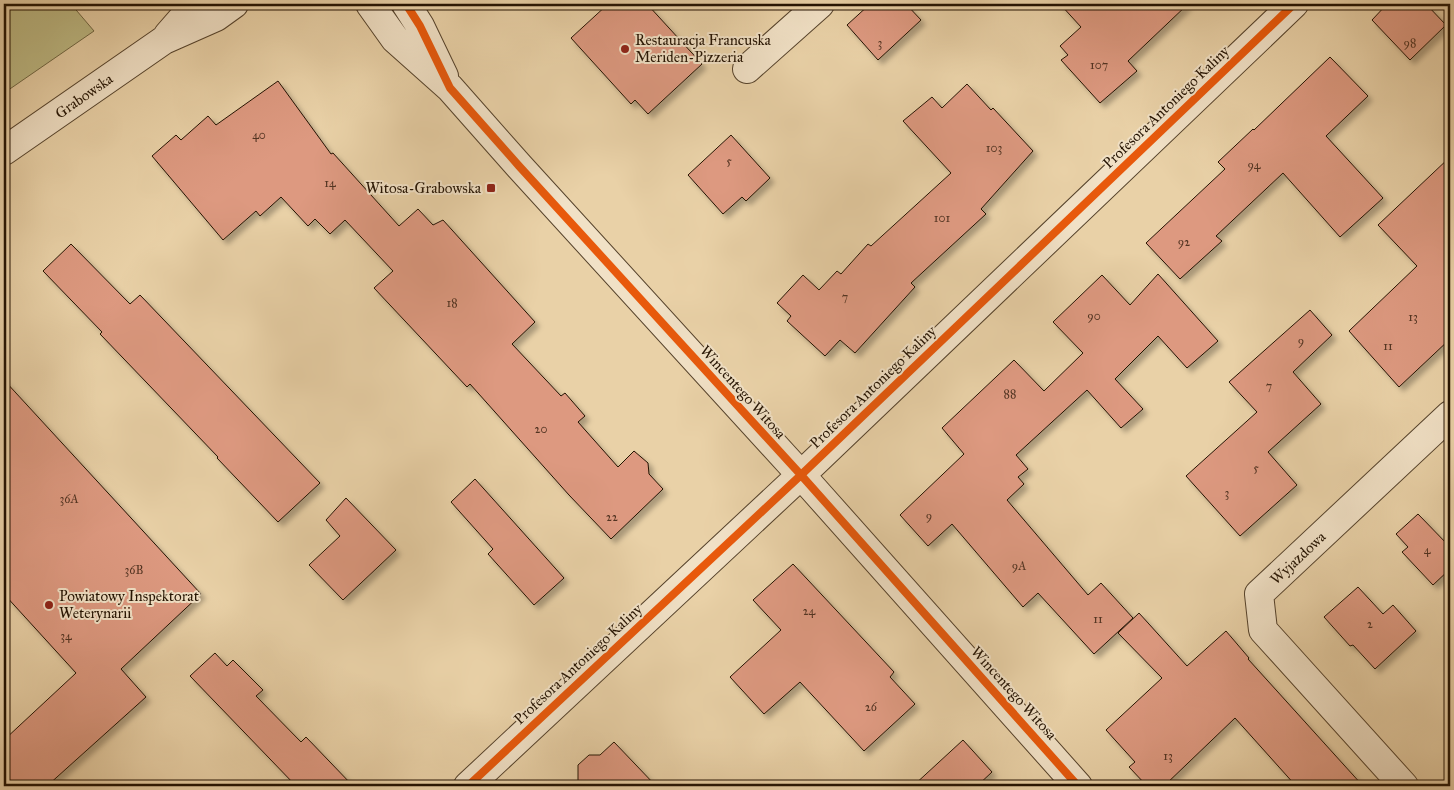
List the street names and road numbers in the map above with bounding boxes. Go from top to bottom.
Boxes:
street label: Profesora Antoniego Kaliny [1099,41,1234,172]
street label: Grabowska [52,69,117,122]
street label: Profesora Antoniego Kaliny [806,321,941,452]
street label: Wincentego Witosa [696,342,790,443]
street label: Wyjazdowa [1267,527,1330,588]
street label: Profesora Antoniego Kaliny [510,599,647,728]
street label: Wincentego Witosa [967,643,1061,744]

